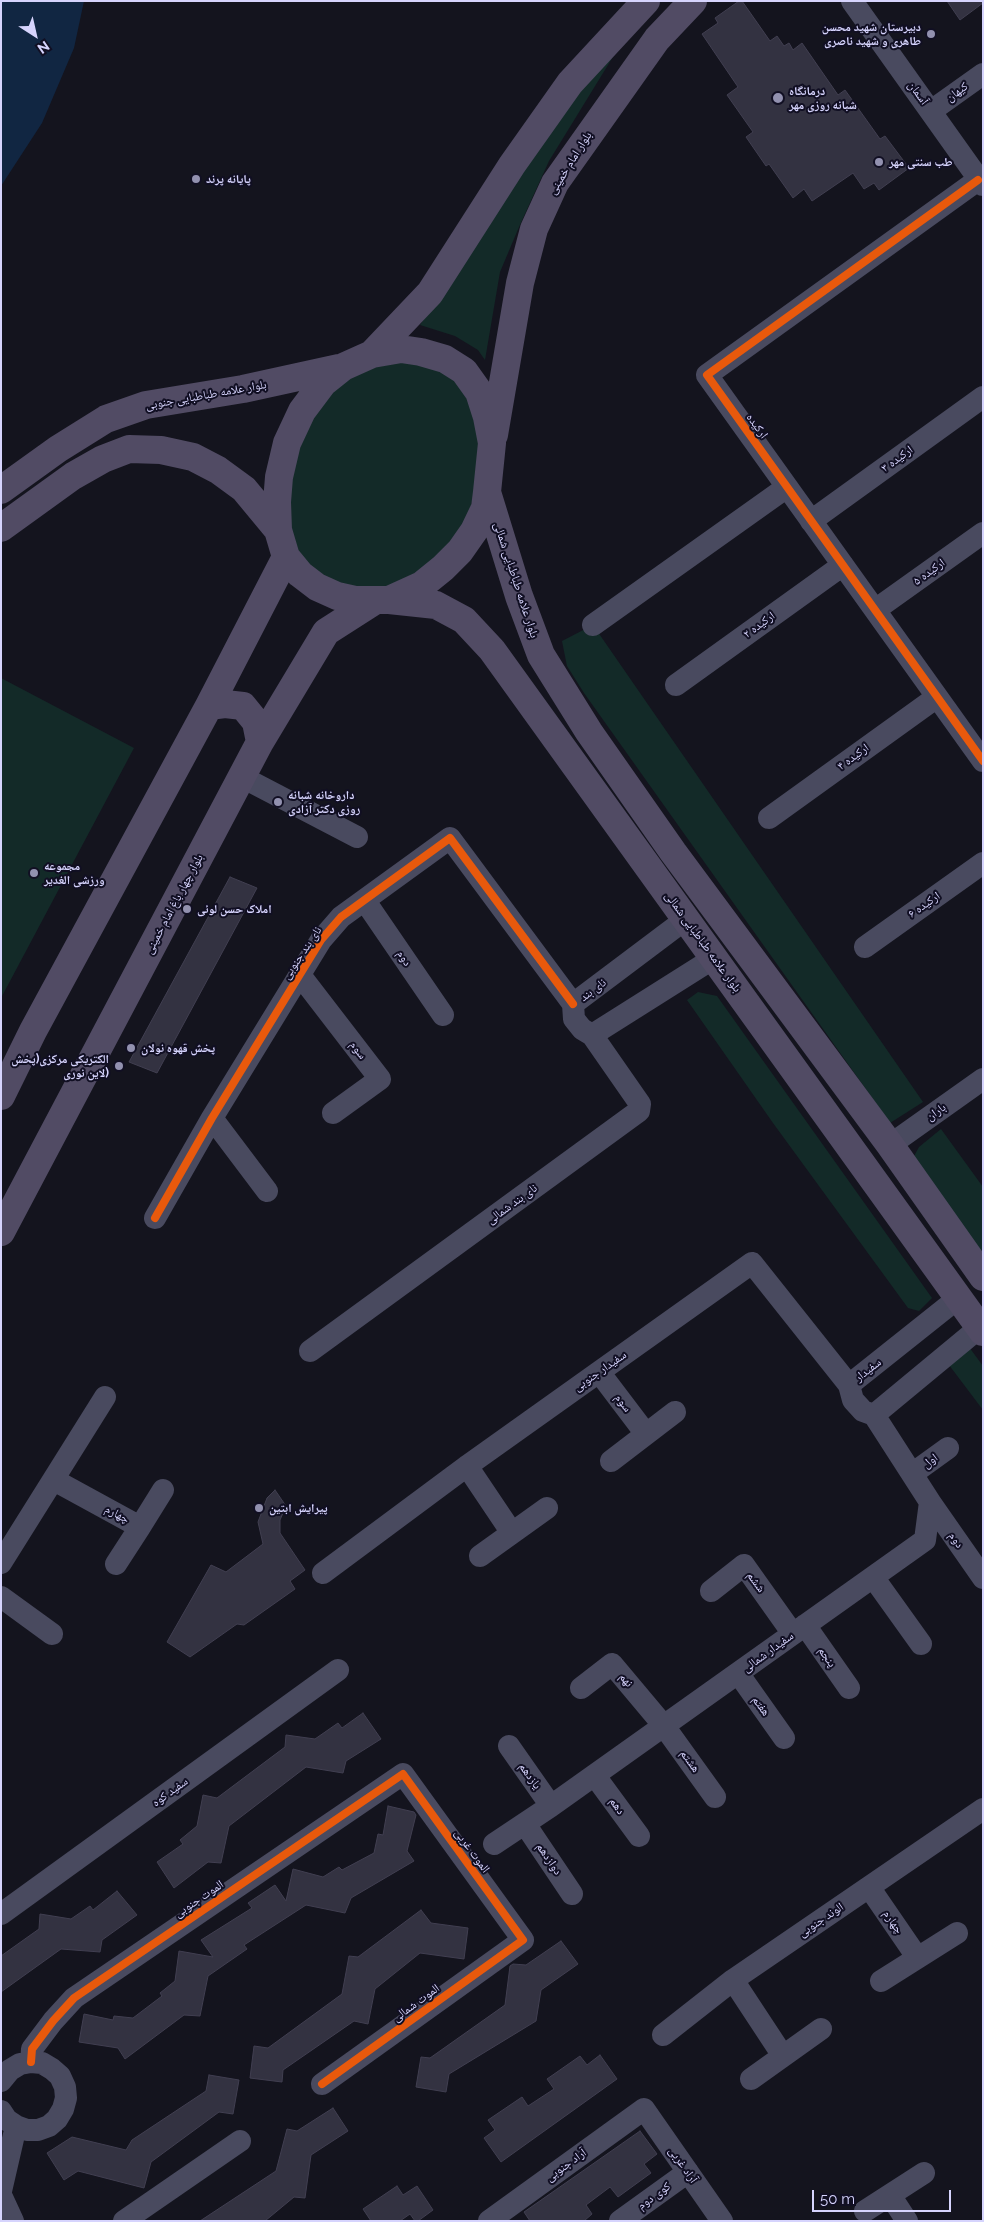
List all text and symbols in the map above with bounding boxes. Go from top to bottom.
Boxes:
north arrow [10,10,60,60]
place label: دبیرستان شهید محسن طاهری و شهید ناصری [822,20,921,48]
marker: دبیرستان شهید محسن طاهری و شهید ناصری [925,28,937,40]
text: N [35,38,53,57]
street label: آسمان [905,78,931,108]
street label: کیهان [943,79,971,105]
place label: درمانگاه شبانه روزی مهر [789,84,857,112]
marker: درمانگاه شبانه روزی مهر [771,91,785,105]
street label: بلوار امام خمینی [545,129,595,197]
place label: طب سنتی مهر [889,155,953,169]
marker: طب سنتی مهر [873,156,885,168]
place label: پایانه پرند [206,172,251,186]
marker: پایانه پرند [190,173,202,185]
street label: بلوار علامه طباطبایی جنوبی [144,377,268,413]
street label: ارکیده [743,411,771,441]
street label: ارکیده ۳ [878,443,916,475]
street label: بلوار علامه طباطبایی شمالی [490,520,542,640]
street label: ارکیده ۵ [910,556,948,588]
street label: ارکیده ۲ [740,609,778,641]
street label: ارکیده ۴ [834,741,872,773]
place label: داروخانه شبانه روزی دکتر آزادی [288,788,360,816]
marker: داروخانه شبانه روزی دکتر آزادی [272,796,284,808]
street label: بلوار چهار باغ امام خمینی [142,852,206,956]
place label: مجموعه ورزشی الغدیر [44,859,105,887]
marker: مجموعه ورزشی الغدیر [28,867,40,879]
street label: بلوار علامه طباطبایی شمالی [662,889,744,995]
street label: ارکیده ۶ [905,889,943,921]
place label: املاک حسن لوئی [197,902,272,916]
marker: املاک حسن لوئی [181,903,193,915]
street label: نای بند جنوبی [279,924,325,982]
street label: دوم [393,947,415,969]
street label: نای بند [577,975,609,1005]
street label: سوم [346,1038,370,1062]
place label: پخش قهوه نولان [141,1041,215,1055]
marker: پخش قهوه نولان [125,1042,137,1054]
place label: الکتریکی مرکزی(پخش لاین نوری) [11,1052,109,1080]
marker: الکتریکی مرکزی(پخش لاین نوری) [113,1060,125,1072]
street label: باران [923,1100,949,1124]
street label: نای بند شمالی [484,1181,540,1227]
street label: سفیدار جنوبی [571,1347,629,1395]
street label: سفیدار [852,1355,884,1385]
street label: سوم [611,1391,635,1415]
street label: اول [919,1451,941,1471]
place label: پیرایش ابتین [269,1501,328,1515]
street label: چهارم [102,1502,132,1526]
marker: پیرایش ابتین [253,1502,265,1514]
street label: دوم [945,1529,967,1551]
street label: ششم [744,1569,768,1595]
street label: سفیدار شمالی [740,1629,796,1675]
street label: پنجم [815,1644,839,1670]
street label: نهم [616,1670,636,1690]
street label: هفتم [749,1693,773,1719]
street label: هشتم [677,1747,703,1775]
street label: یازدهم [516,1760,544,1792]
street label: سفید کوه [149,1774,191,1810]
street label: دهم [606,1795,628,1817]
street label: الموت غربی [451,1826,493,1876]
street label: دوازدهم [533,1840,565,1878]
street label: الموت جنوبی [172,1877,226,1921]
street label: الوند جنوبی [796,1900,846,1940]
street label: چهارم [880,1907,906,1937]
street label: الموت شمالی [390,1981,442,2025]
street label: آراد غربی [665,2144,701,2186]
street label: آراد جنوبی [543,2145,589,2185]
street label: کوی دوم [635,2179,673,2213]
scale bar [814,2180,953,2212]
text: 50 m [820,2190,855,2208]

